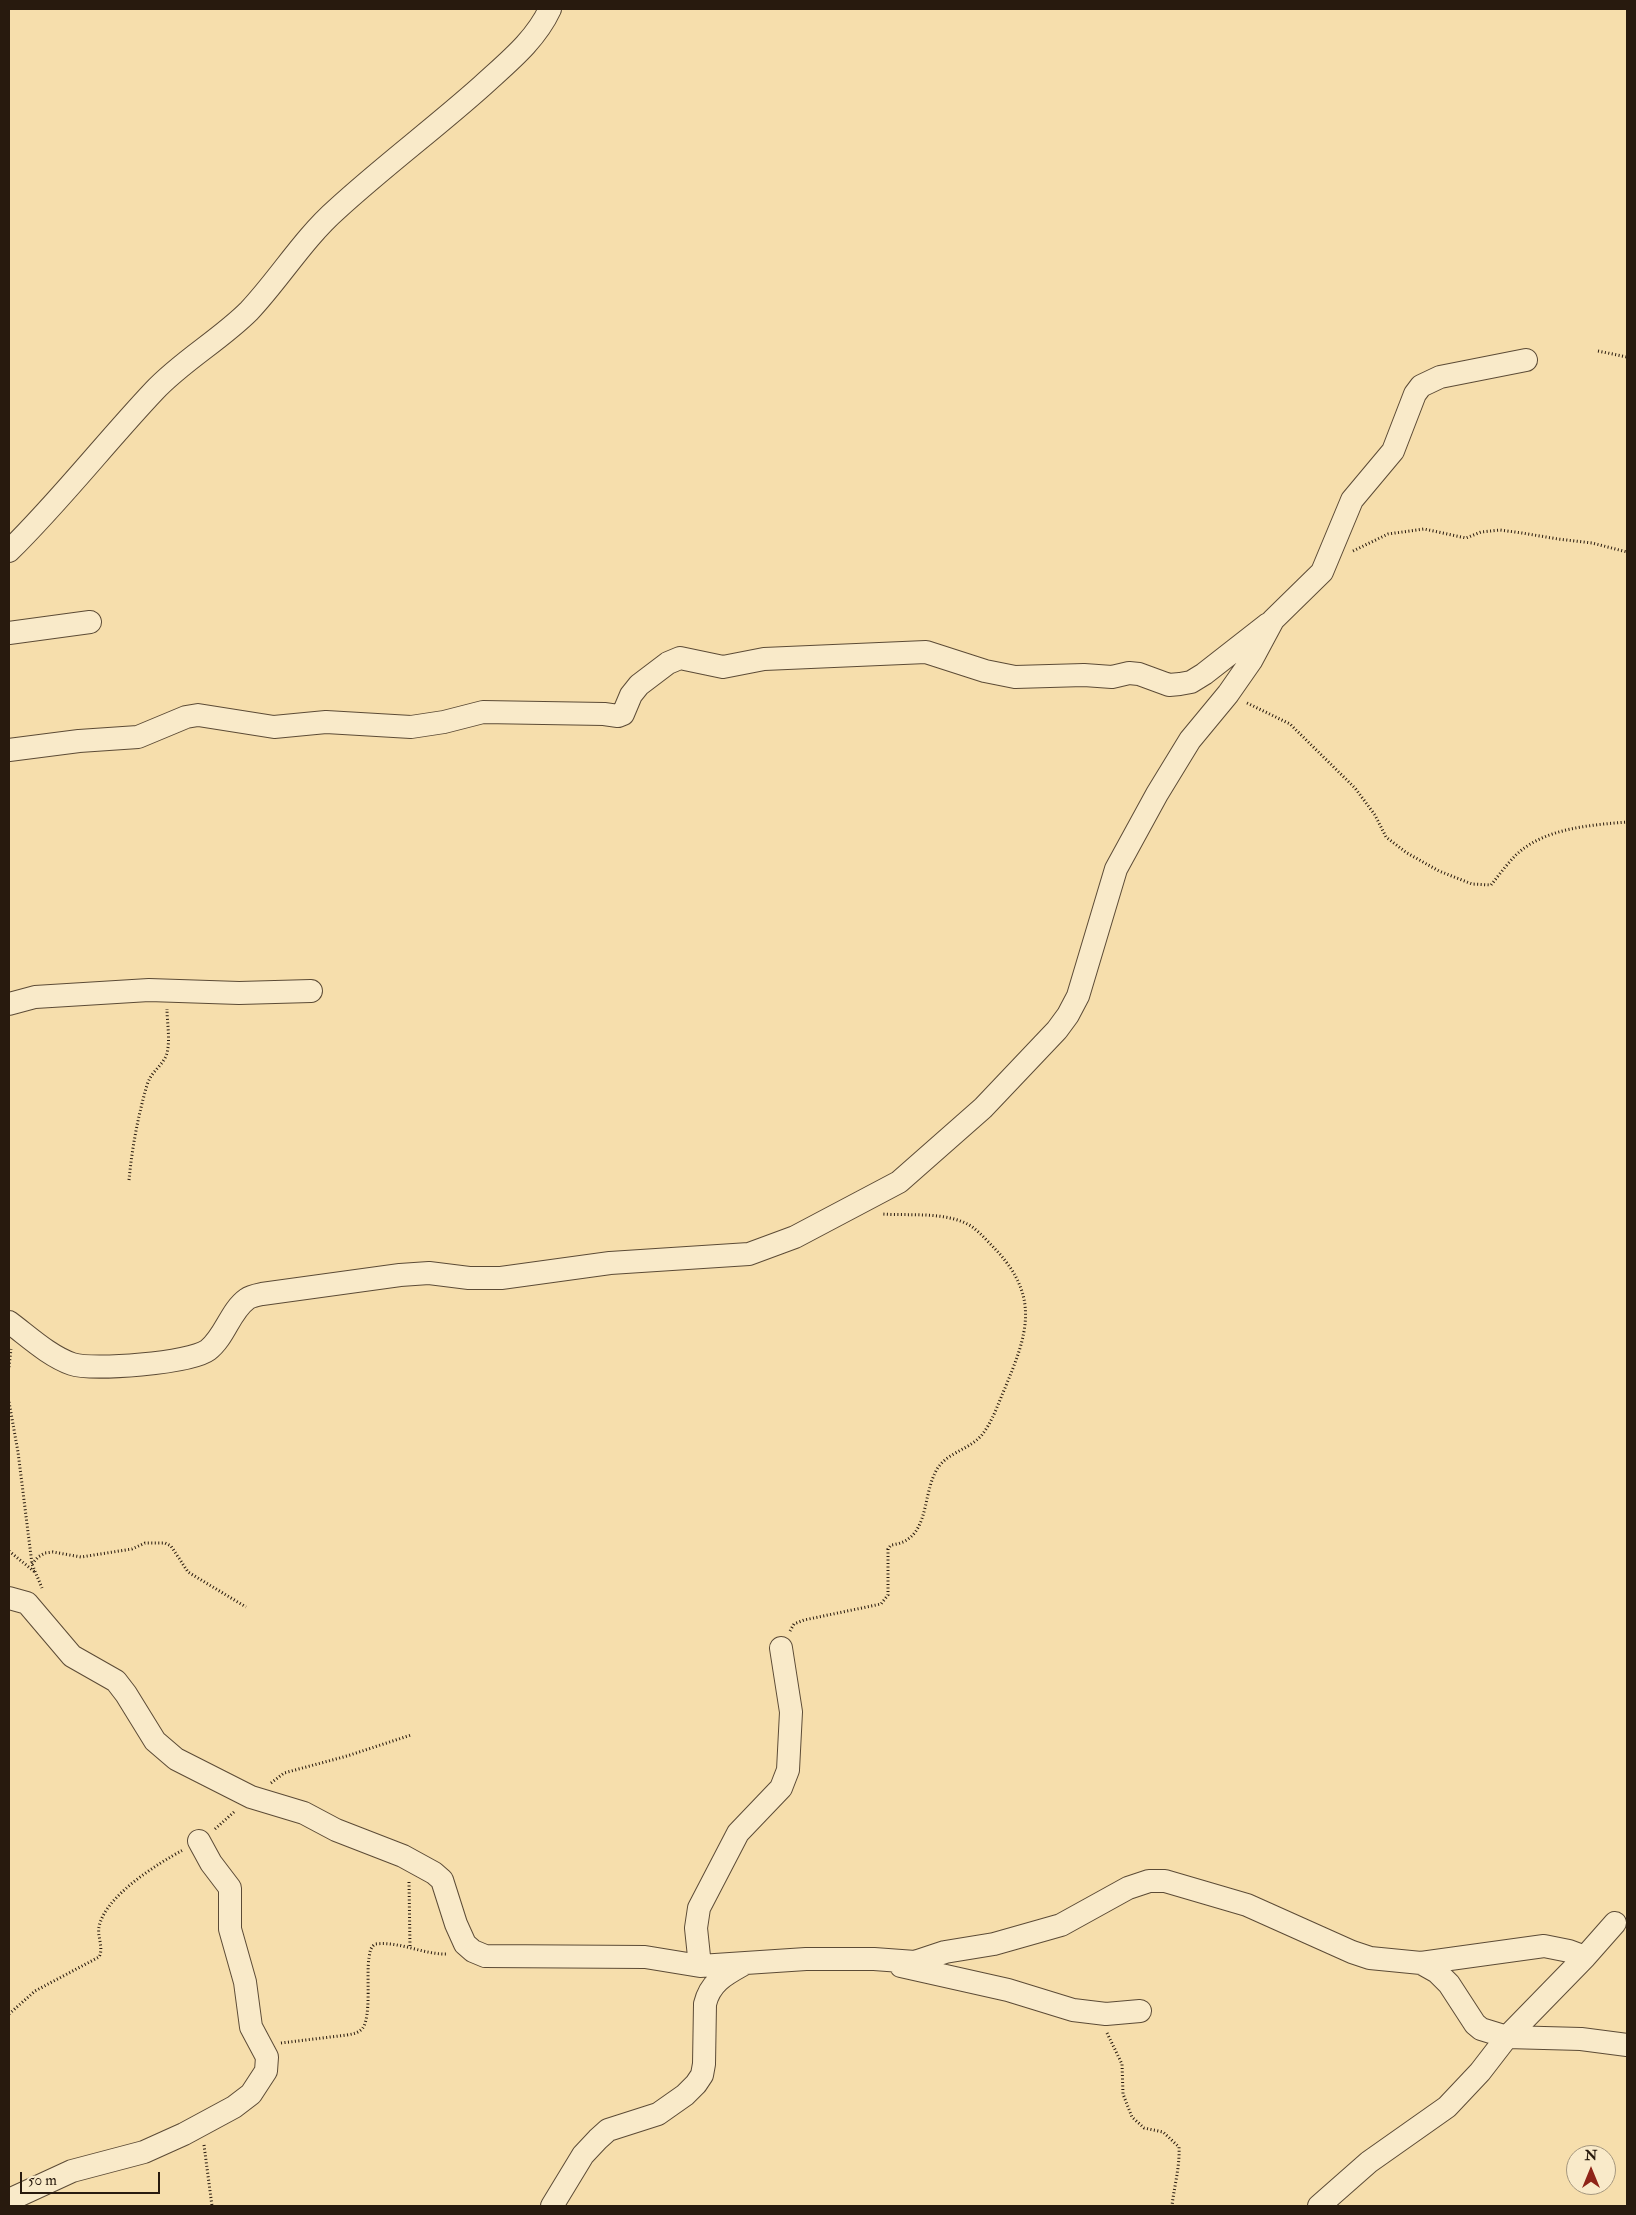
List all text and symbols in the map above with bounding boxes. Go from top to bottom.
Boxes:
north arrow [1566,2145,1616,2195]
text: N [1585,2147,1597,2164]
scale bar [22,2162,162,2194]
text: 50 m [28,2171,57,2190]

